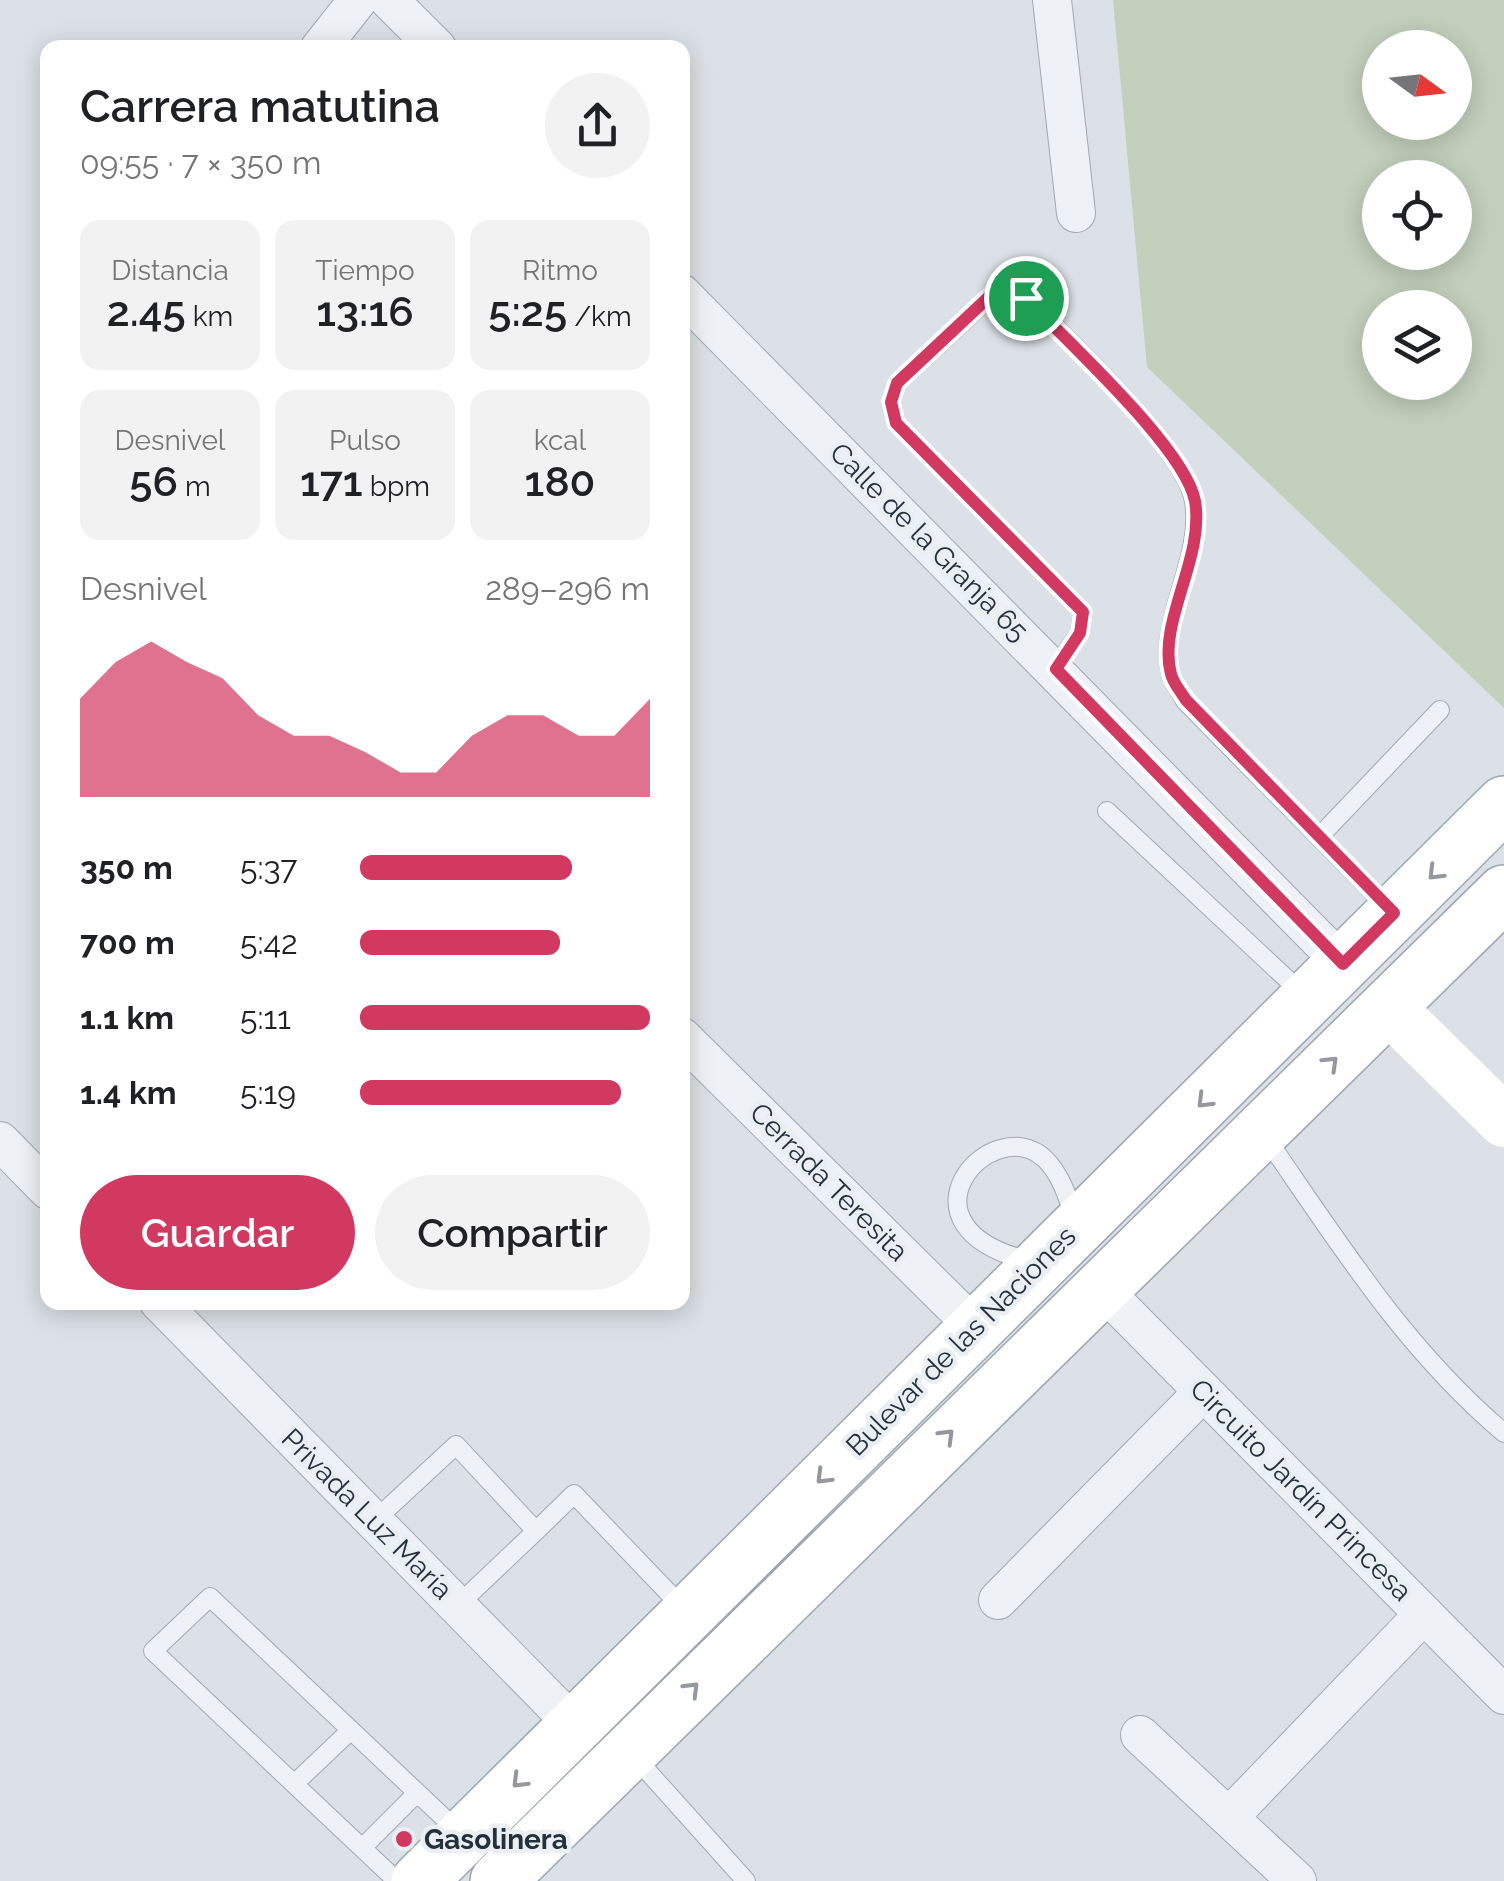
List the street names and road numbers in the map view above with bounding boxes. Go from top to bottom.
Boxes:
street label: Calle de la Granja 65 [823,436,1035,648]
street label: Cerrada Teresita [743,1096,915,1268]
street label: Bulevar de las Naciones [839,1219,1083,1463]
street label: Circuito Jardín Princesa [1183,1372,1419,1608]
street label: Privada Luz María [275,1422,459,1606]

